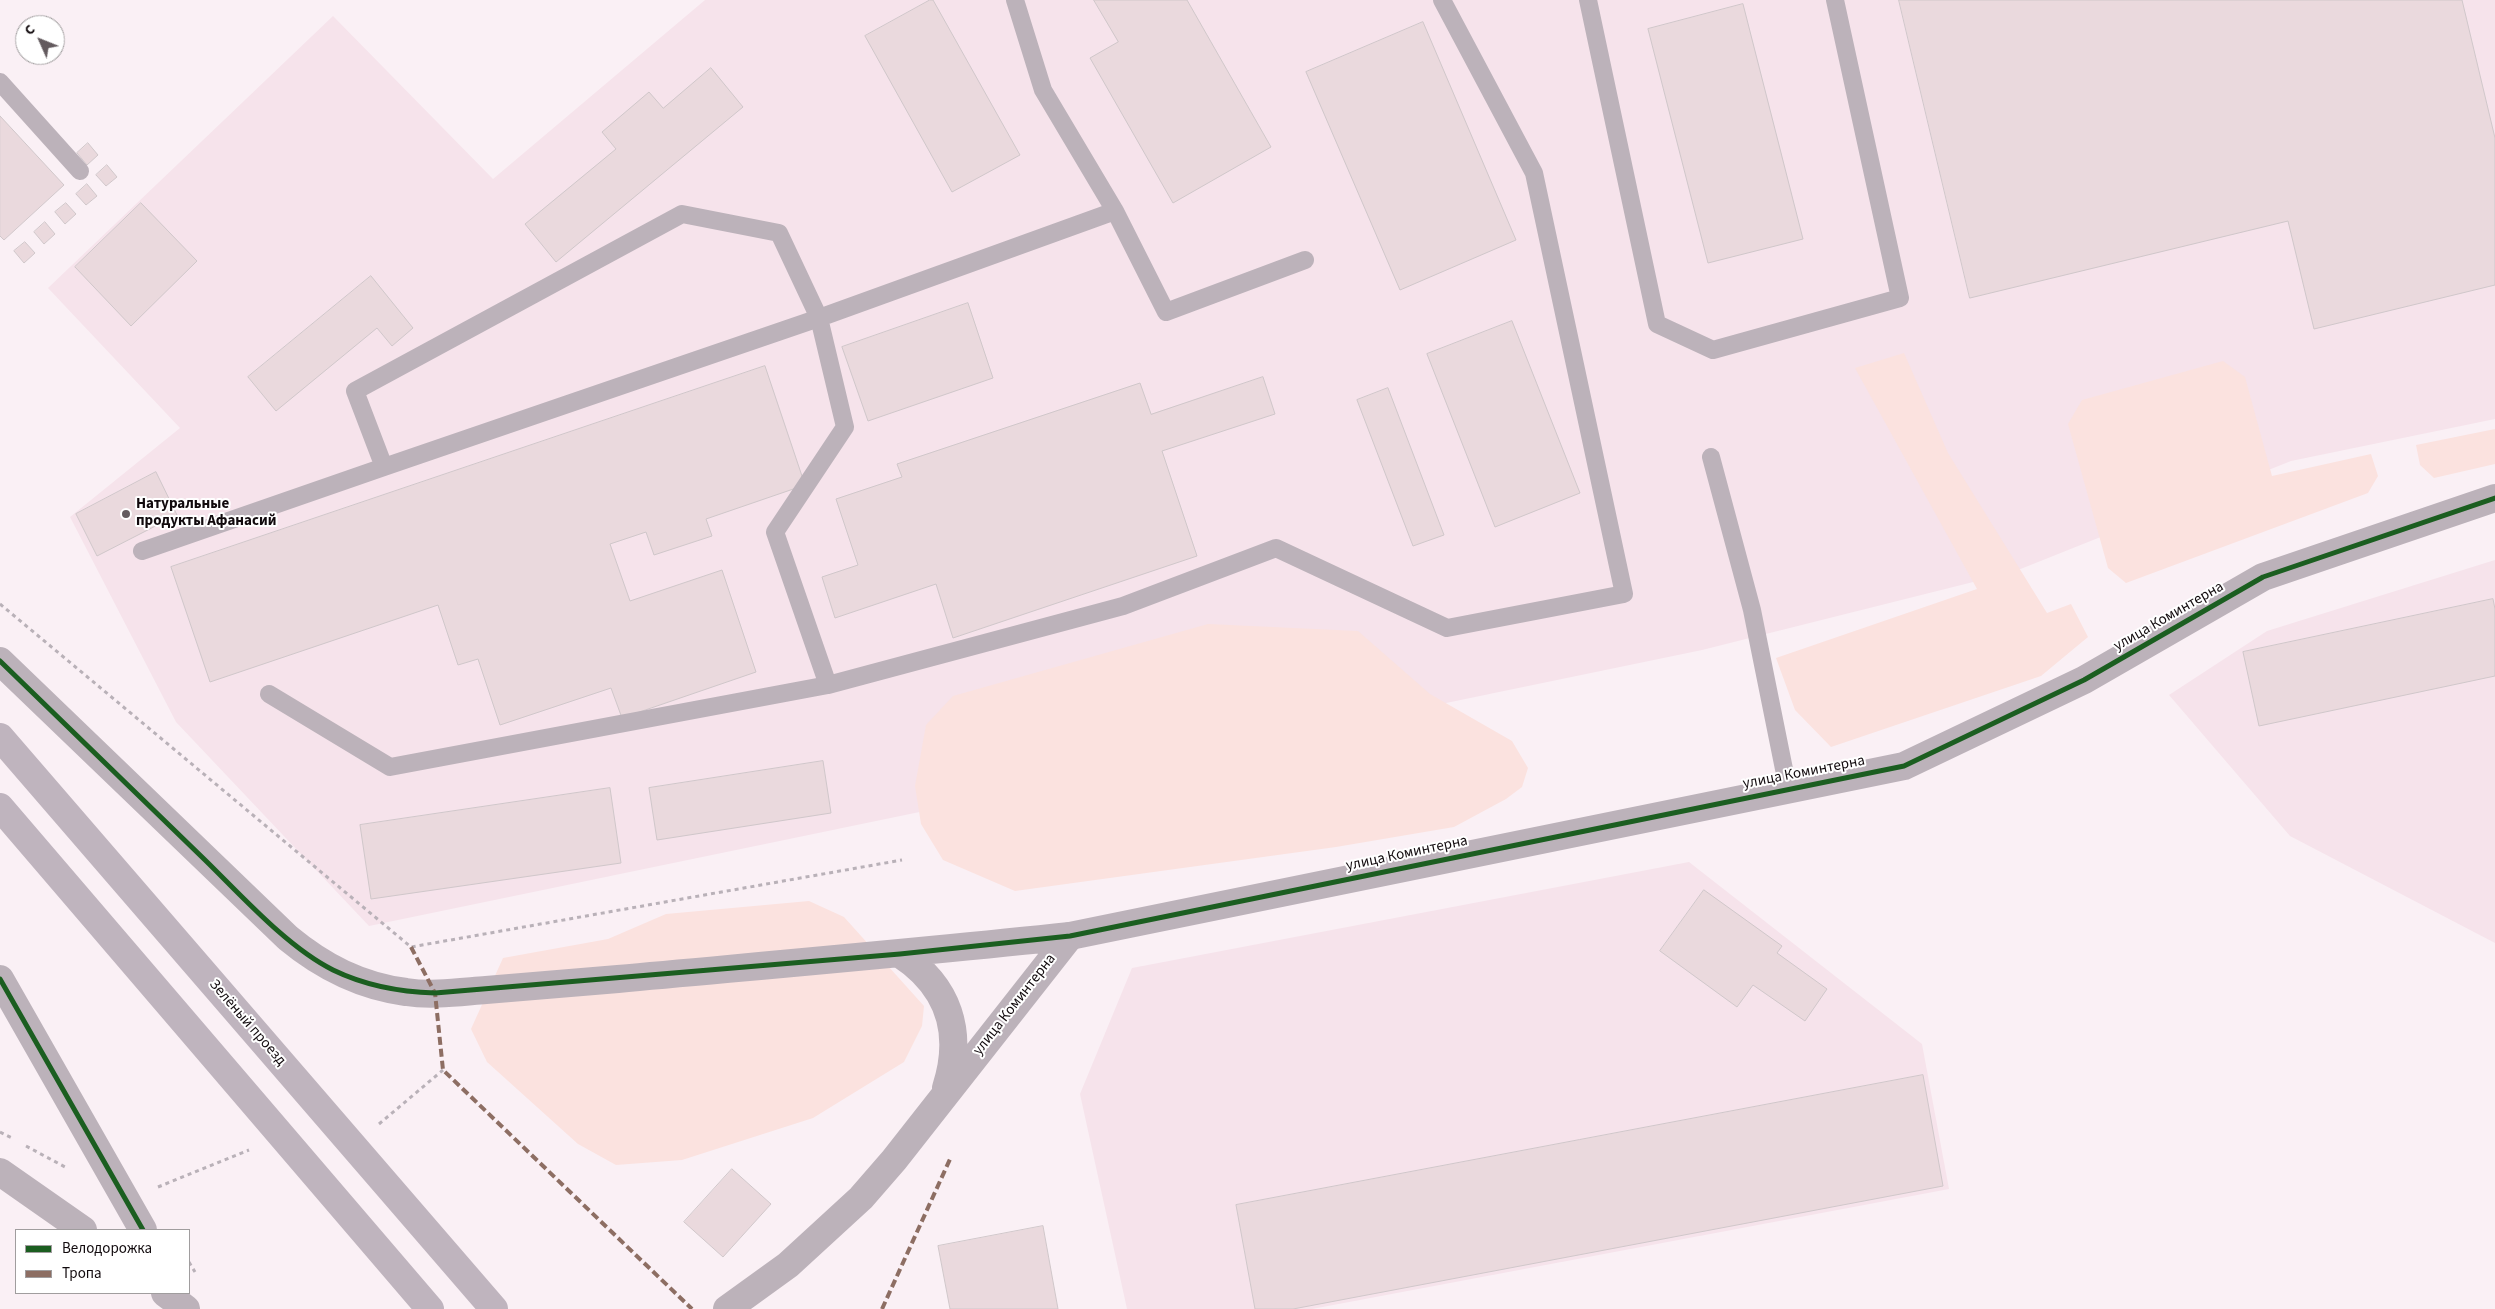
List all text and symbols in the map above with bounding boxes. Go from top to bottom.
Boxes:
north arrow [15,15,65,65]
text: С [20,20,40,40]
place label: Натуральные продукты Афанасий [136,496,276,531]
marker: Натуральные продукты Афанасий [120,508,132,520]
street label: улица Коминтерна [2111,578,2227,656]
street label: улица Коминтерна [1741,752,1867,794]
street label: улица Коминтерна [1345,832,1469,876]
street label: улица Коминтерна [970,951,1060,1059]
street label: Зелёный проезд [205,976,289,1070]
legend [15,1229,190,1294]
text: Велодорожка [62,1238,152,1259]
text: Тропа [62,1263,102,1284]

